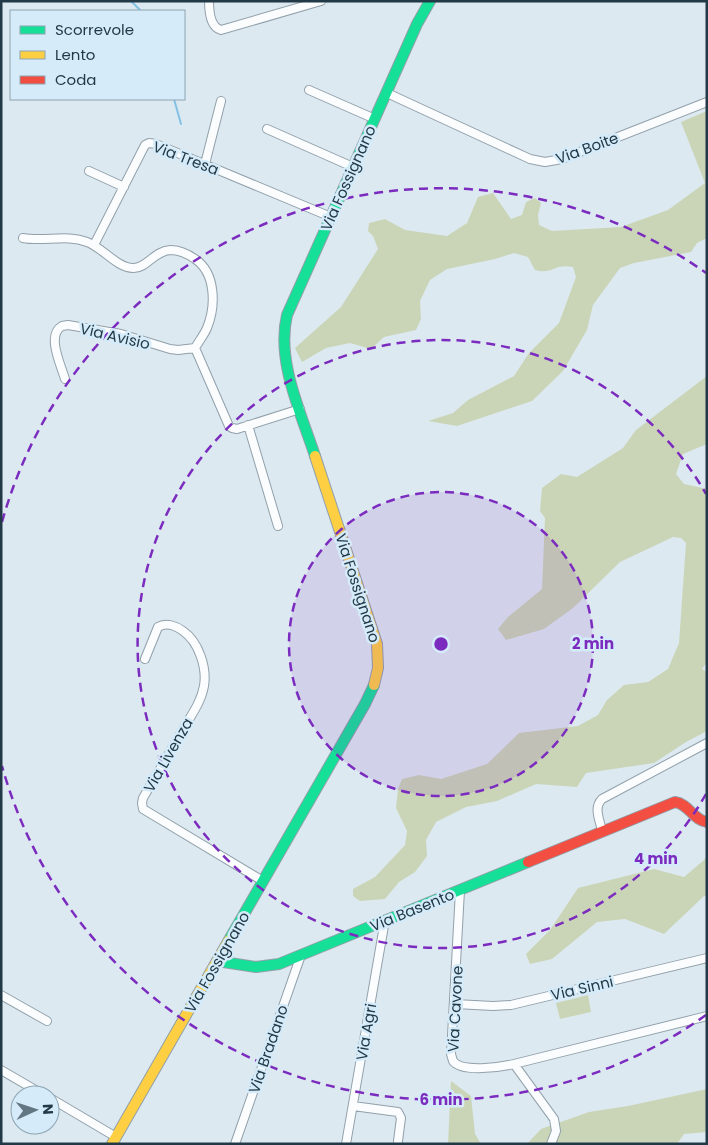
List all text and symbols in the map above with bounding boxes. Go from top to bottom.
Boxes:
legend [10,10,185,100]
text: Scorrevole [55,19,134,40]
text: Lento [55,44,95,65]
text: Coda [55,69,96,90]
street label: Via Fossignano [315,122,381,234]
street label: Via Boite [553,127,621,169]
street label: Via Tresa [150,136,222,180]
street label: Via Avisio [78,318,152,354]
street label: Via Fossignano [330,531,386,645]
text: 2 min [572,633,614,654]
centre of rings [432,635,450,653]
street label: Via Livenza [138,714,198,796]
text: 4 min [634,848,678,869]
street label: Via Basento [367,884,457,936]
street label: Via Fossignano [180,908,254,1016]
street label: Via Cavone [442,965,468,1053]
street label: Via Sinni [549,971,615,1005]
street label: Via Bradano [243,1002,293,1096]
street label: Via Agri [351,1002,381,1062]
north arrow [10,1085,60,1135]
text: 6 min [419,1089,463,1110]
text: N [38,1104,58,1115]

